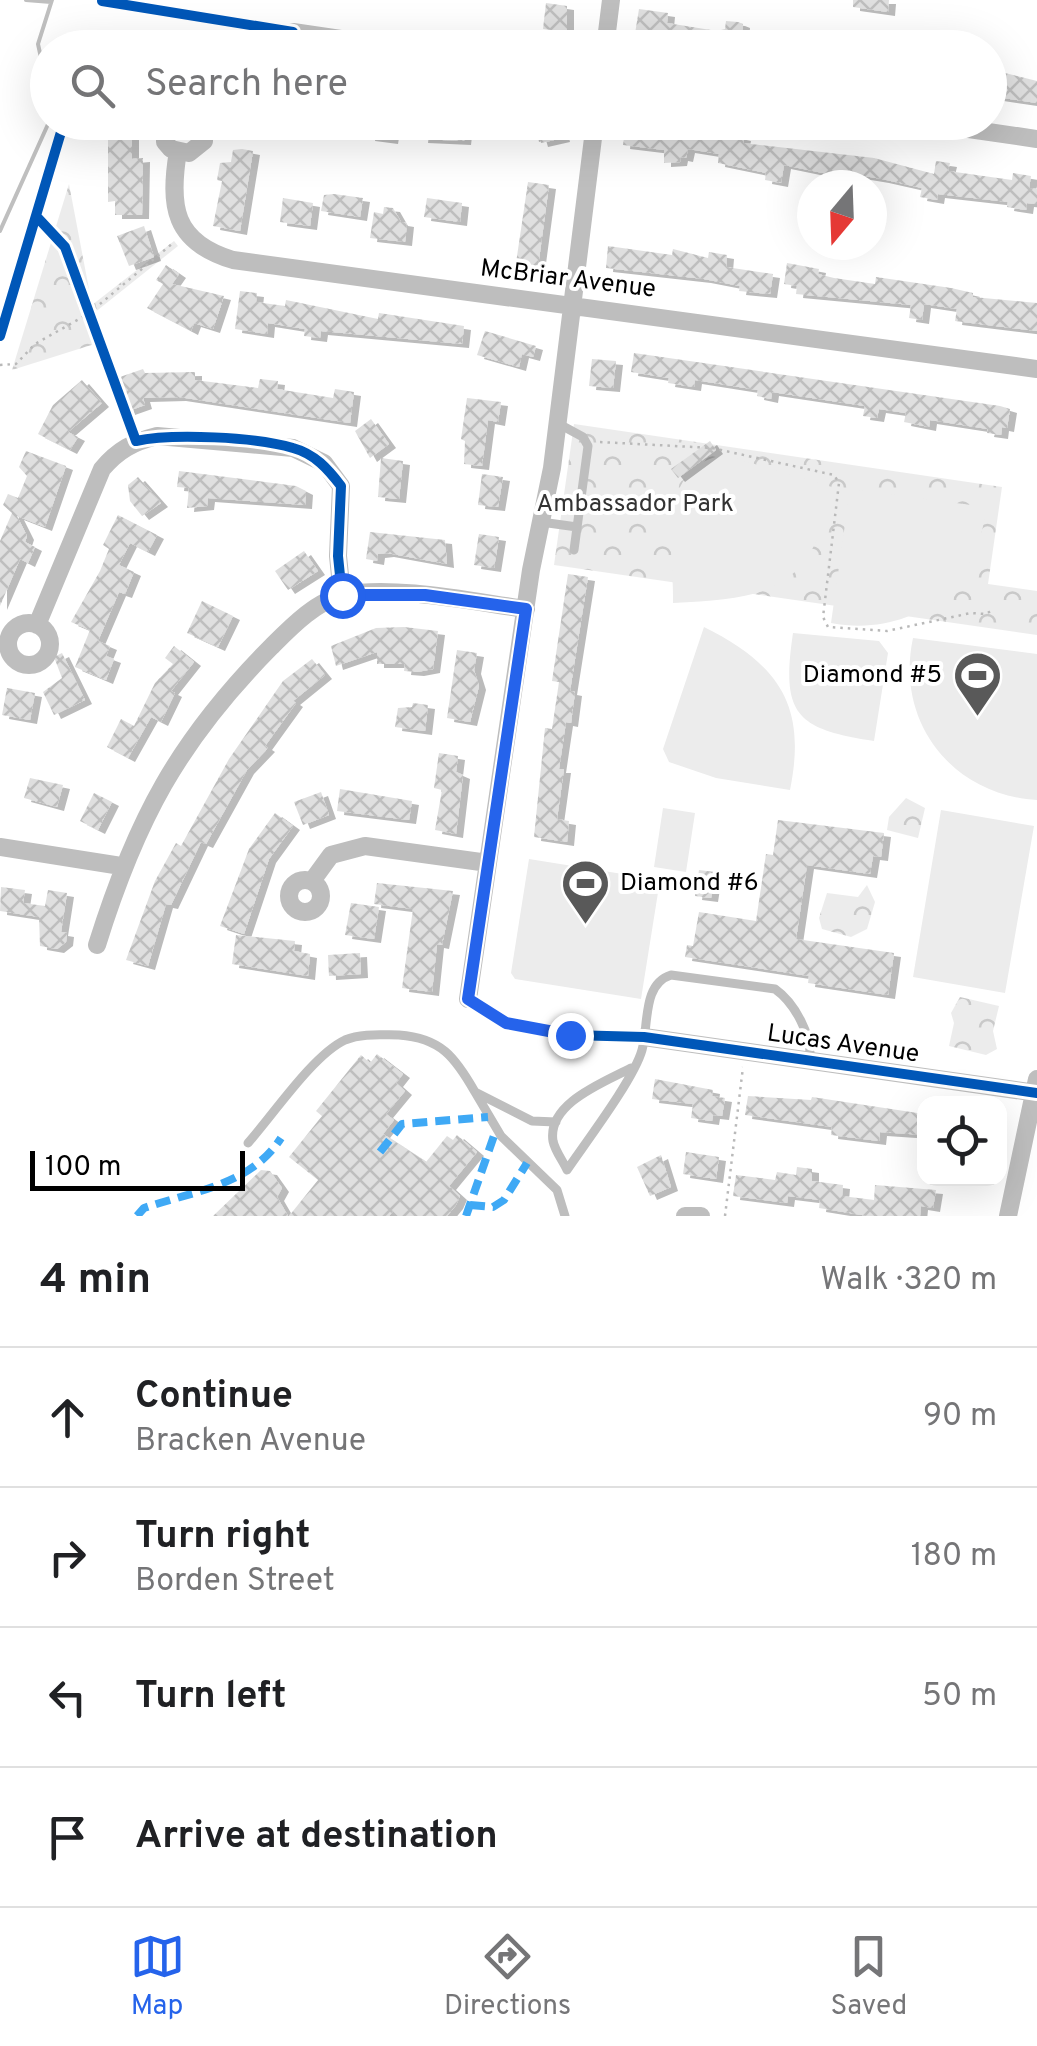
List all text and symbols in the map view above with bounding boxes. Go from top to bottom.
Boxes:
search box [30,30,1007,140]
icon: search [65,58,120,113]
text: Search here [145,61,348,110]
north arrow [797,170,887,260]
street label: McBriar Avenue [478,253,658,307]
park label: Ambassador Park [536,489,734,521]
route start [320,573,366,619]
sports icon: Diamond #5 [951,650,1003,718]
place label: Diamond #5 [803,660,942,692]
sports icon: Diamond #6 [559,858,611,926]
place label: Diamond #6 [620,868,759,900]
route end [548,1013,594,1059]
street label: Lucas Avenue [765,1018,921,1072]
map controls [917,1096,1007,1186]
button: locate [917,1096,1007,1186]
scale bar [30,1146,245,1190]
text: 100 m [45,1150,121,1186]
text: 4 min [40,1255,151,1308]
text: Walk · 320 m [820,1261,997,1301]
text: Continue [135,1373,293,1422]
icon: ahead [40,1390,95,1445]
text: 90 m [923,1397,997,1437]
text: Bracken Avenue [135,1422,366,1462]
text: Turn right [135,1513,310,1562]
icon: right [40,1530,95,1585]
text: 180 m [911,1537,997,1577]
text: Borden Street [135,1562,335,1602]
icon: left [40,1670,95,1725]
text: Turn left [135,1673,287,1722]
text: 50 m [922,1677,997,1717]
icon: arrive [40,1810,95,1865]
text: Arrive at destination [135,1813,498,1862]
tab: Map [130,1929,185,2025]
tab: Directions [444,1929,571,2025]
tab: Saved [830,1929,907,2025]

